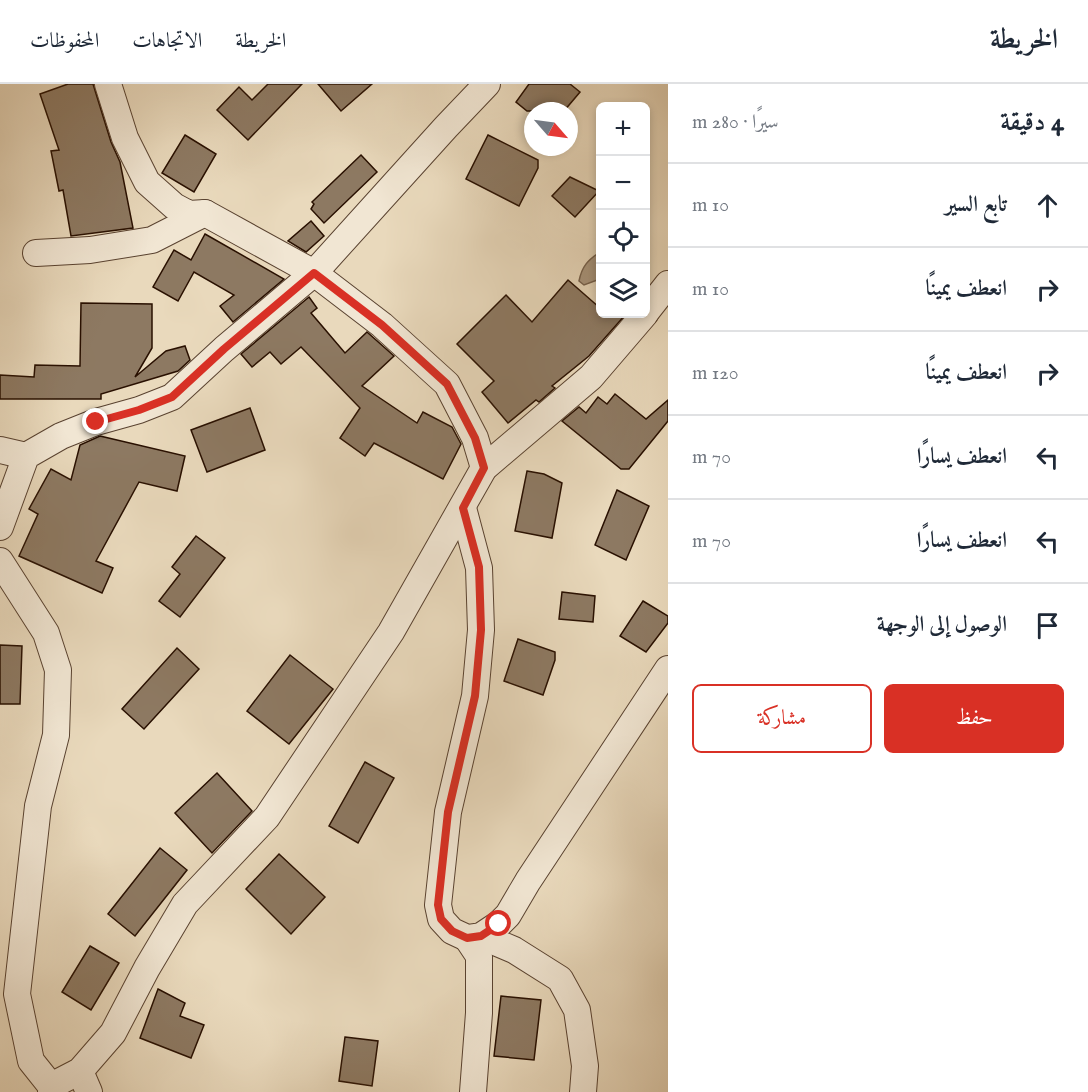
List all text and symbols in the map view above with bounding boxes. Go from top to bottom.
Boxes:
text: الخريطة [990,23,1058,58]
text: المحفوظات [30,28,99,55]
text: الاتجاهات [132,28,202,55]
text: الخريطة [235,28,286,55]
north arrow [524,102,578,156]
map controls [596,102,650,318]
button: + [596,102,650,156]
text: 4 دقيقة [1000,106,1064,139]
text: سيرًا · 280 m [692,110,779,135]
button: − [596,156,650,210]
icon: ahead [1031,189,1064,222]
text: تابع السير [945,191,1007,219]
text: 10 m [692,193,729,218]
button: locate [596,210,650,264]
button: layers [596,264,650,318]
icon: right [1031,273,1064,306]
text: انعطف يمينًا [926,275,1007,303]
text: 10 m [692,277,729,302]
icon: right [1031,357,1064,390]
text: انعطف يمينًا [926,359,1007,387]
text: 120 m [692,361,739,386]
route end [82,408,108,434]
icon: left [1031,441,1064,474]
text: انعطف يسارًا [917,443,1007,471]
text: 70 m [692,445,731,470]
icon: left [1031,525,1064,558]
text: انعطف يسارًا [917,527,1007,555]
text: 70 m [692,529,731,554]
icon: arrive [1031,609,1064,642]
text: الوصول إلى الوجهة [877,611,1007,639]
button: مشاركة [692,684,872,753]
button: حفظ [884,684,1064,753]
route start [485,910,511,936]

